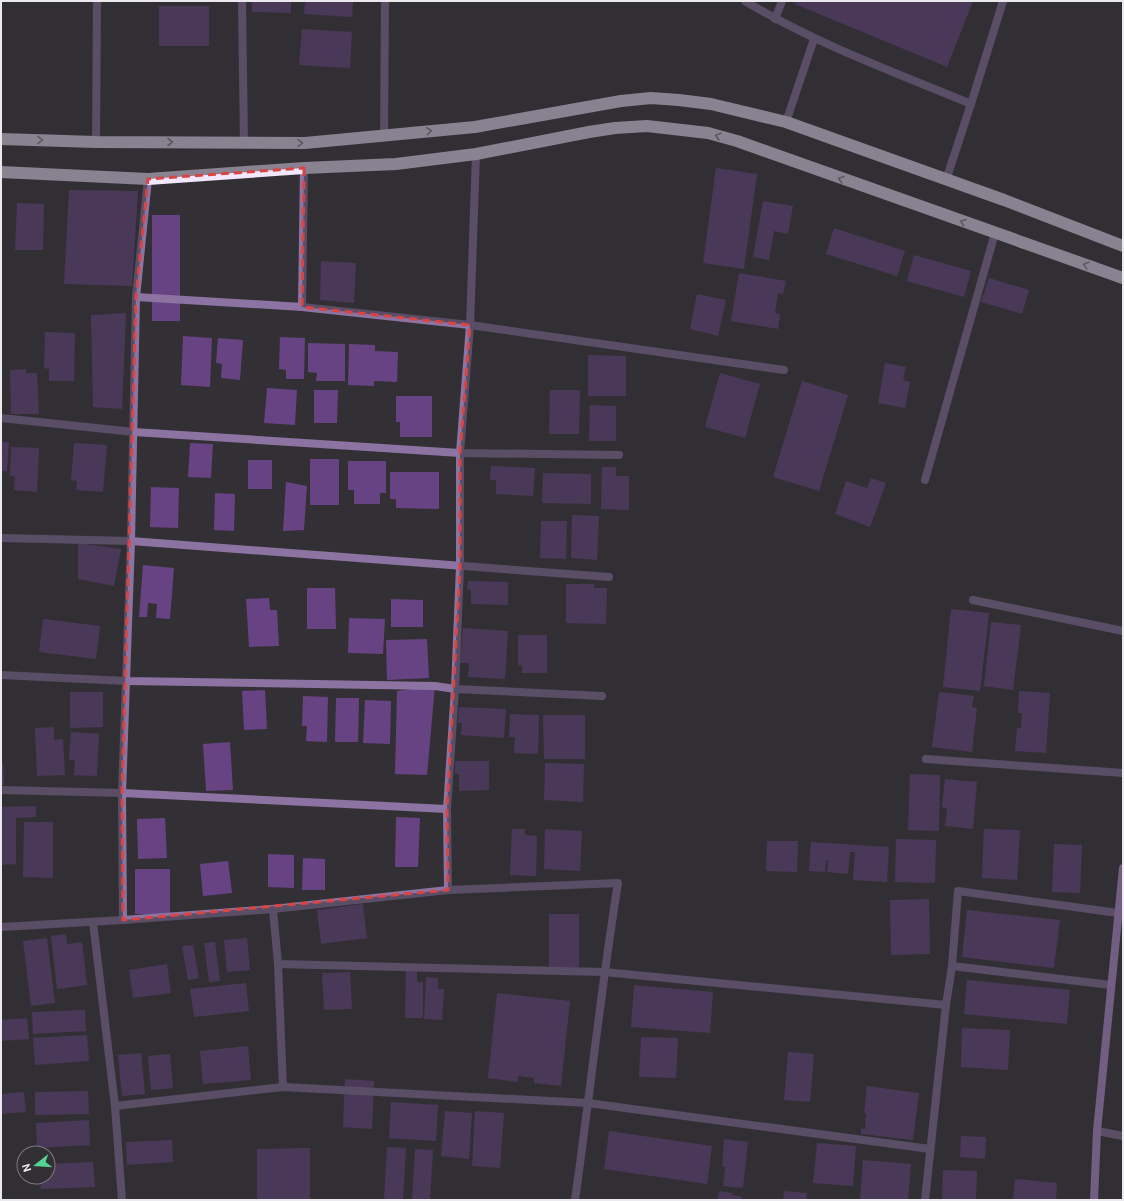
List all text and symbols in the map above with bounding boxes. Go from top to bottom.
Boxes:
one-way arrow [426,127,432,136]
one-way arrow [715,132,722,141]
one-way arrow [37,136,43,144]
one-way arrow [167,138,173,146]
one-way arrow [297,139,303,147]
one-way arrow [837,175,844,183]
one-way arrow [960,218,967,227]
one-way arrow [1083,261,1090,270]
north arrow [16,1145,56,1185]
text: N [20,1162,35,1173]

